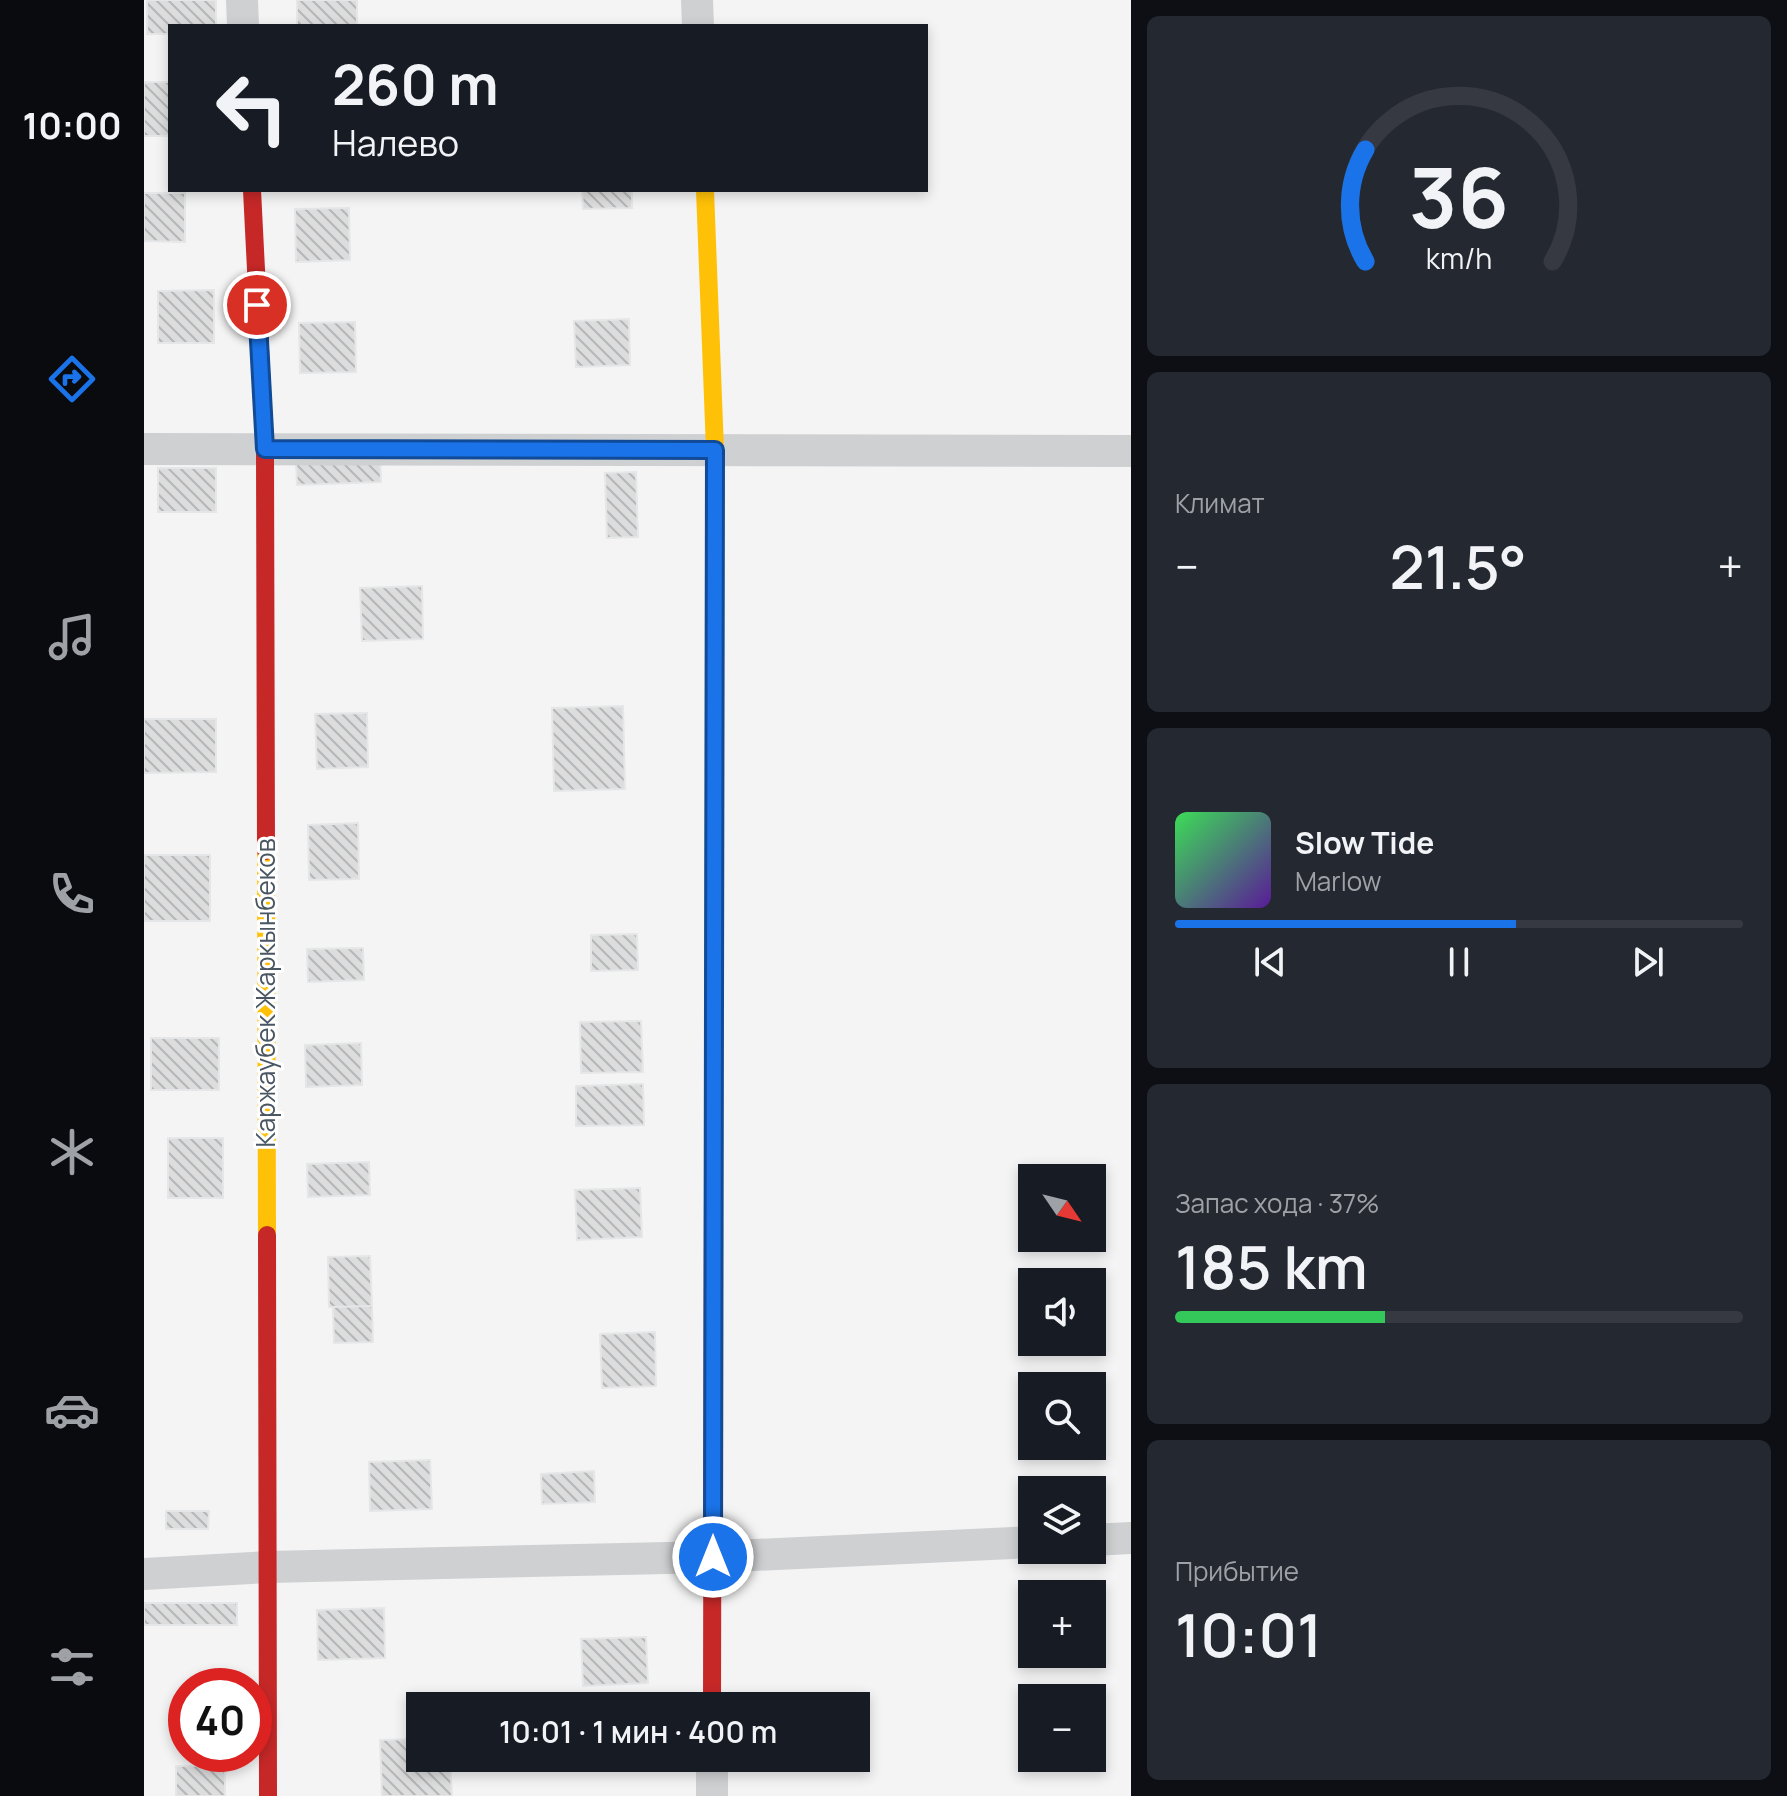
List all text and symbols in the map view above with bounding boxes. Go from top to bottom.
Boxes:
text: 260 m [332,45,499,122]
icon: left [200,56,304,160]
text: 10:00 [22,101,122,150]
text: Налево [332,118,459,167]
text: 36 [1409,139,1509,253]
text: km/h [1426,239,1492,278]
pin [223,271,291,339]
icon: arrive [235,283,279,327]
icon: directions [44,351,100,407]
text: Климат [1175,485,1265,521]
text: 21.5° [1390,525,1527,607]
text: − [1175,536,1199,596]
text: + [1718,536,1743,596]
icon: music [44,609,100,665]
text: Slow Tide [1295,822,1434,863]
street label: Каржаубек Жаркынбеков [247,838,283,1148]
text: Marlow [1295,863,1382,899]
icon: phone [44,866,100,922]
icon: previous [1248,940,1292,984]
icon: pause [1437,940,1481,984]
icon: next [1626,940,1670,984]
icon: climate [44,1124,100,1180]
north arrow [1018,1164,1106,1252]
map controls [1018,1164,1106,1772]
text: Запас хода · 37% [1175,1185,1380,1221]
text: 185 km [1175,1225,1368,1307]
button: sound [1018,1268,1106,1356]
button: search [1018,1372,1106,1460]
icon: car [44,1382,100,1438]
button: layers [1018,1476,1106,1564]
position arrow [671,1515,755,1599]
text: Прибытие [1175,1553,1299,1589]
button: + [1018,1580,1106,1668]
text: 10:01 [1175,1593,1322,1675]
icon: filters [44,1639,100,1695]
speed limit sign: 40 [168,1668,272,1772]
button: − [1018,1684,1106,1772]
text: 10:01 · 1 мин · 400 m [499,1711,777,1752]

